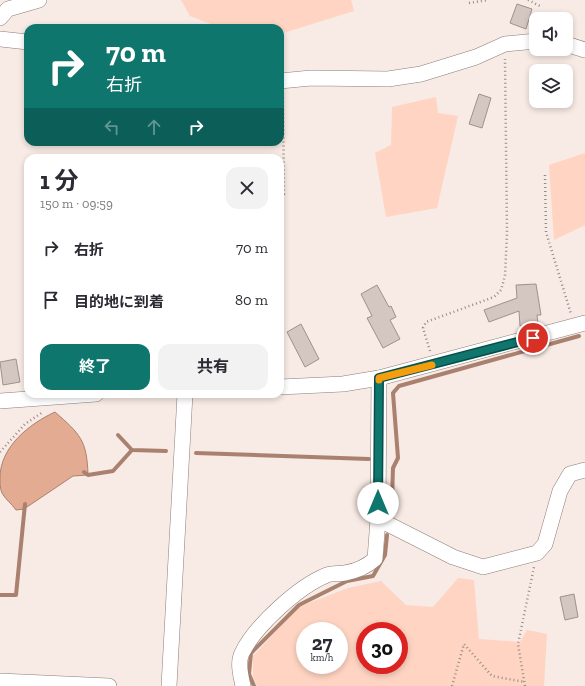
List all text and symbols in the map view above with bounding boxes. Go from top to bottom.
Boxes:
map controls [529,12,573,108]
button: sound [529,12,573,56]
text: 70 m [106,36,166,69]
icon: right [40,40,92,92]
button: layers [529,64,573,108]
text: 右折 [106,74,142,96]
icon: left [101,116,123,138]
icon: ahead [143,116,165,138]
icon: right [185,116,207,138]
text: 1 分 [40,166,78,195]
button: close [226,167,268,209]
text: 150 m · 09:59 [40,196,113,211]
icon: right [40,237,62,259]
text: 70 m [236,239,268,257]
text: 右折 [74,241,104,259]
icon: arrive [40,289,62,311]
text: 80 m [235,291,268,309]
text: 目的地に到着 [74,293,164,311]
pin [516,321,550,355]
icon: arrive [522,327,544,349]
button: 終了 [40,344,150,390]
button: 共有 [158,344,268,390]
position arrow [357,482,399,524]
speed limit sign: 30 [356,622,408,674]
text: 27 [312,631,332,655]
text: km/h [311,652,333,664]

